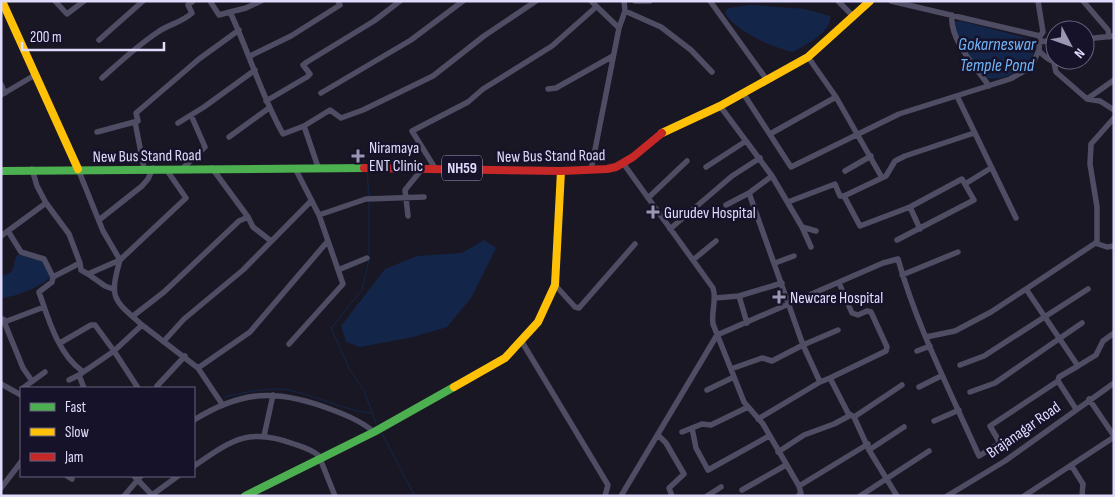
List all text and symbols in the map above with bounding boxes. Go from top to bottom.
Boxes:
scale bar [22,20,165,52]
north arrow [1045,20,1095,70]
text: 200 m [30,28,62,47]
water label: Gokarneswar Temple Pond [958,34,1037,76]
text: N [1071,45,1088,62]
place label: Niramaya ENT Clinic [369,139,423,176]
street label: New Bus Stand Road [93,146,202,167]
street label: New Bus Stand Road [497,146,606,167]
marker: Niramaya ENT Clinic [351,149,365,163]
road number: NH59 [442,156,482,180]
place label: Gurudev Hospital [664,204,756,223]
marker: Gurudev Hospital [646,205,660,219]
place label: Newcare Hospital [790,289,883,308]
marker: Newcare Hospital [772,290,786,304]
legend [20,387,195,477]
text: Fast [65,398,87,417]
street label: Brajanagar Road [983,398,1064,463]
text: Slow [65,423,89,442]
text: Jam [64,448,83,467]

